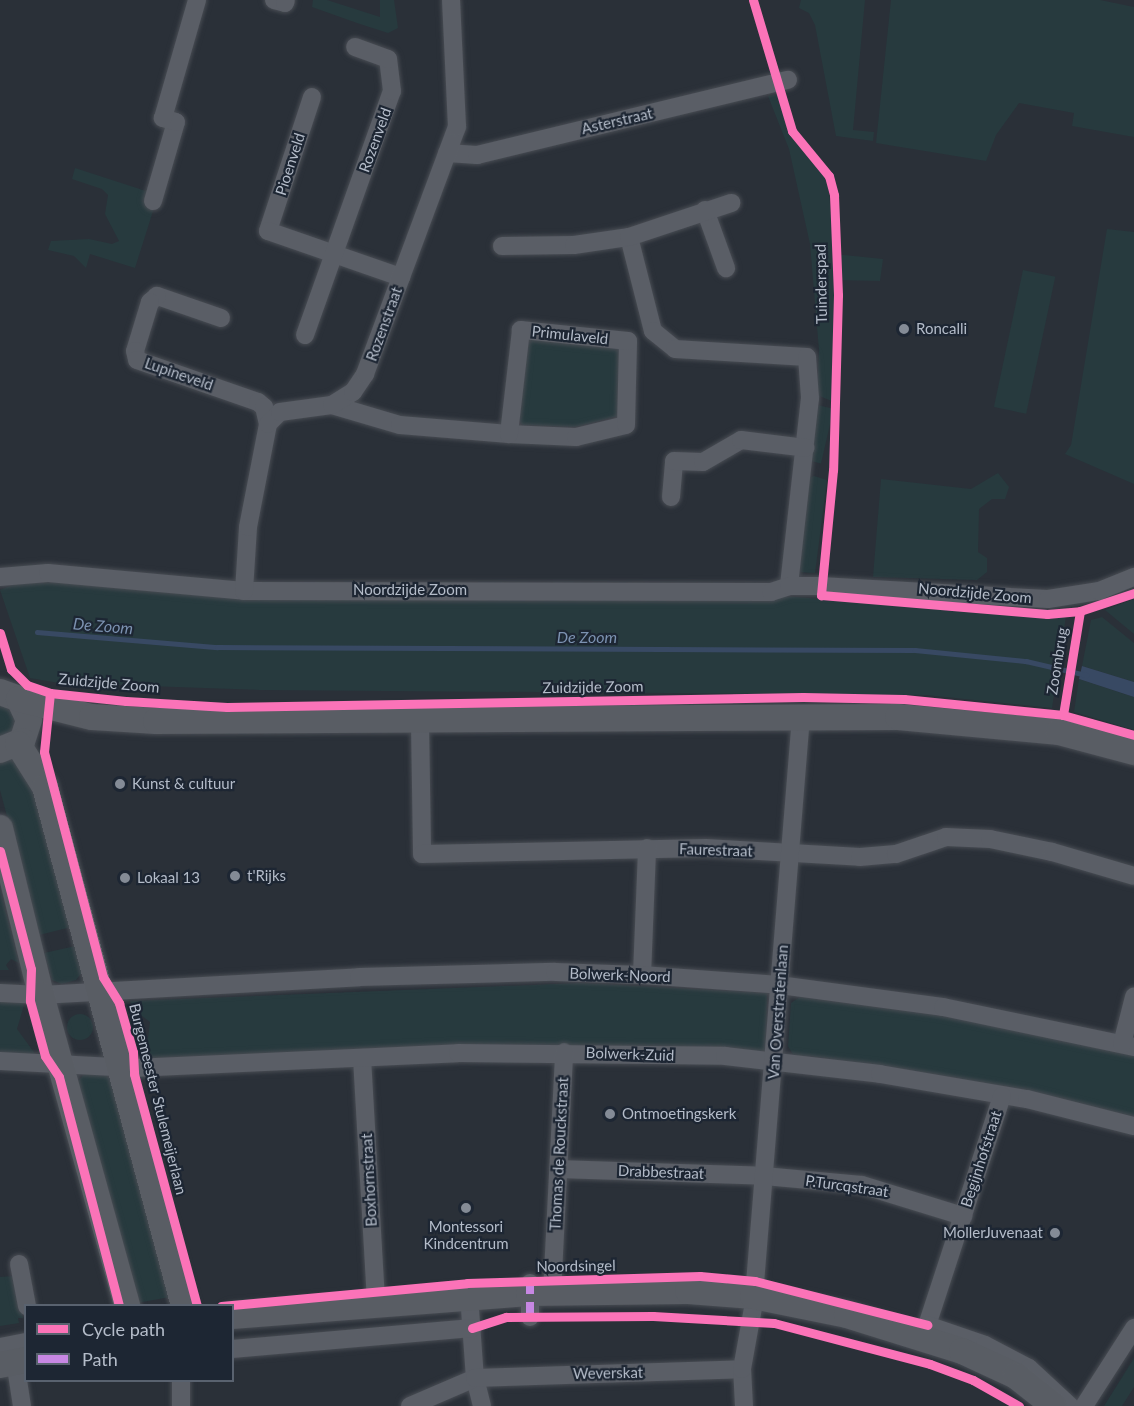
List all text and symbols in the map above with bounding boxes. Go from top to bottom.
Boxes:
street label: Asterstraat [580,104,654,138]
street label: Rozenveld [355,105,395,175]
street label: Pioenveld [271,131,309,197]
street label: Tuinderspad [811,244,831,324]
street label: Rozenstraat [362,284,406,364]
place label: Roncalli [916,320,967,338]
street label: Primulaveld [531,322,609,348]
marker: Roncalli [897,322,911,336]
street label: Lupineveld [142,354,216,394]
street label: Noordzijde Zoom [917,579,1033,607]
street label: Noordzijde Zoom [353,581,467,599]
water label: De Zoom [72,614,134,638]
street label: Zoombrug [1043,626,1071,696]
water label: De Zoom [557,627,617,647]
street label: Zuidzijde Zoom [58,670,160,696]
street label: Zuidzijde Zoom [542,677,644,697]
place label: Kunst & cultuur [132,775,235,793]
marker: Kunst & cultuur [113,777,127,791]
street label: Faurestraat [679,840,753,860]
place label: t'Rijks [247,867,286,885]
place label: Lokaal 13 [137,869,200,887]
marker: t'Rijks [228,869,242,883]
marker: Lokaal 13 [118,871,132,885]
street label: Van Overstratenlaan [764,944,792,1080]
street label: Bolwerk-Noord [569,964,671,986]
street label: Burgemeester Stulemeijerlaan [125,1001,191,1197]
street label: Bolwerk-Zuid [585,1043,675,1065]
street label: Thomas de Rouckstraat [546,1077,572,1231]
place label: Ontmoetingskerk [622,1105,736,1123]
marker: Ontmoetingskerk [603,1107,617,1121]
street label: Begijnhofstraat [957,1109,1005,1209]
street label: Boxhornstraat [358,1133,380,1227]
street label: Drabbestraat [618,1162,704,1182]
street label: P.Turcqstraat [804,1171,890,1201]
marker: Montessori Kindcentrum [459,1201,473,1215]
place label: Montessori Kindcentrum [423,1217,509,1252]
place label: MollerJuvenaat [943,1224,1043,1242]
marker: MollerJuvenaat [1048,1226,1062,1240]
street label: Noordsingel [536,1256,616,1276]
legend [24,1304,234,1382]
text: Cycle path [82,1318,165,1340]
text: Path [82,1348,118,1370]
street label: Weverskat [573,1363,643,1383]

